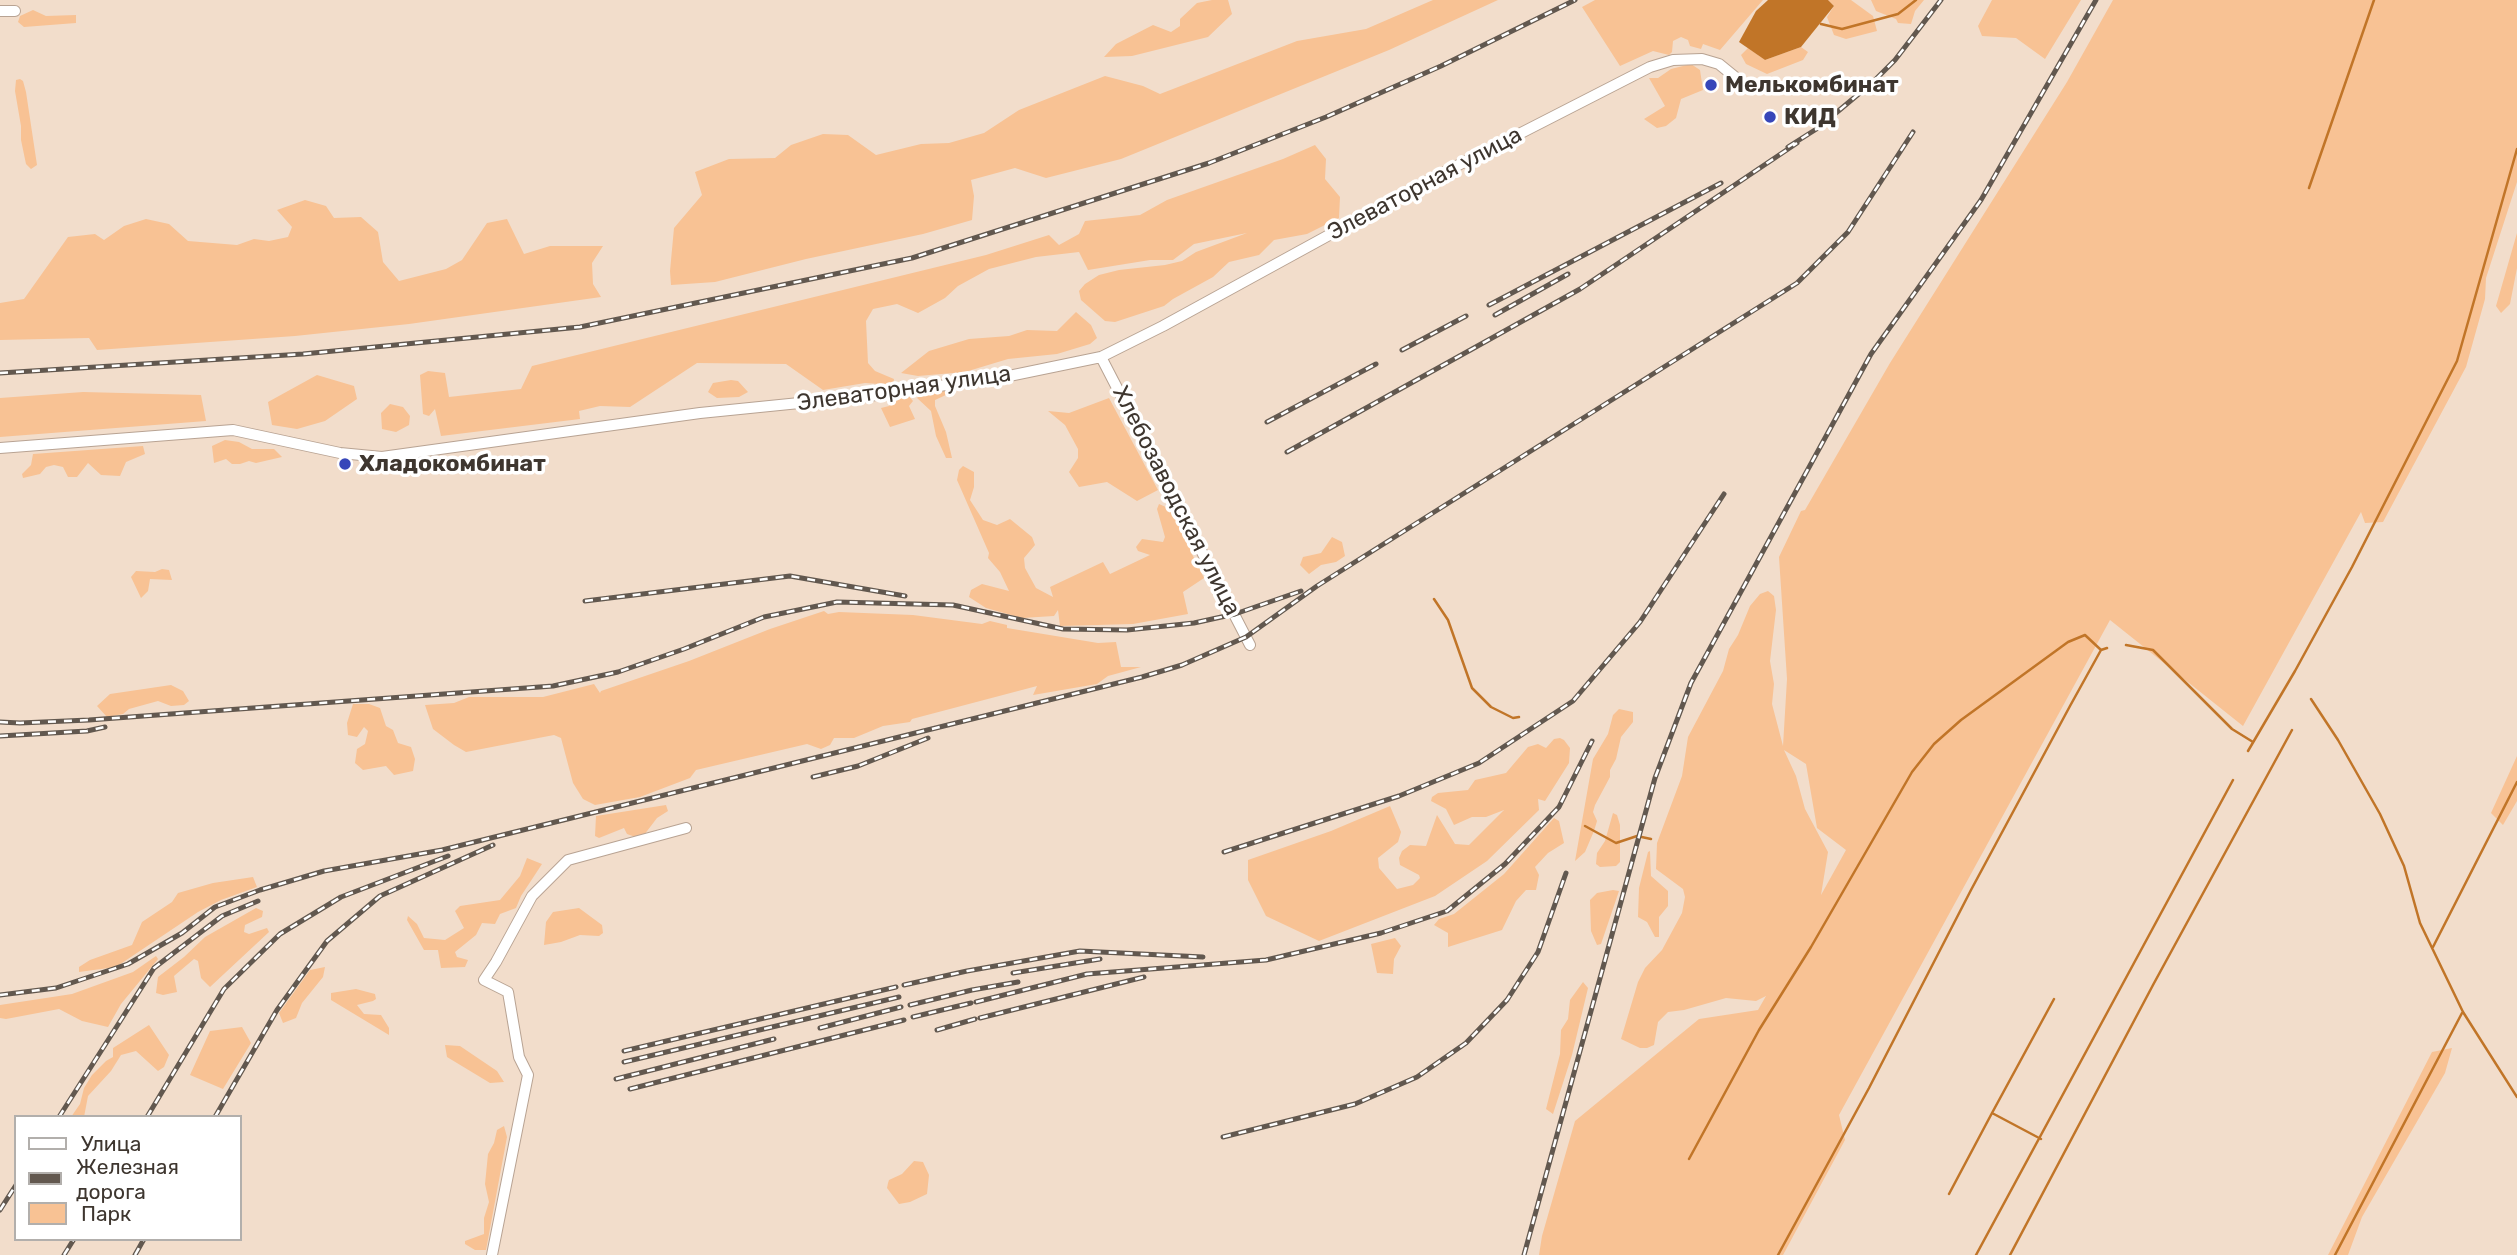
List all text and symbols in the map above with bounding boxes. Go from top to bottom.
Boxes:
place label: Мелькомбинат [1725,71,1899,99]
marker: Мелькомбинат [1703,77,1719,93]
place label: КИД [1784,103,1836,131]
marker: КИД [1762,109,1778,125]
street label: Элеваторная улица [1323,121,1527,247]
street label: Элеваторная улица [795,360,1013,418]
street label: Хлебозаводская улица [1106,382,1246,620]
place label: Хладокомбинат [359,450,546,478]
marker: Хладокомбинат [337,456,353,472]
legend [14,1115,242,1241]
text: Улица [81,1131,141,1156]
text: Железная дорога [76,1154,179,1204]
text: Парк [81,1201,131,1226]

